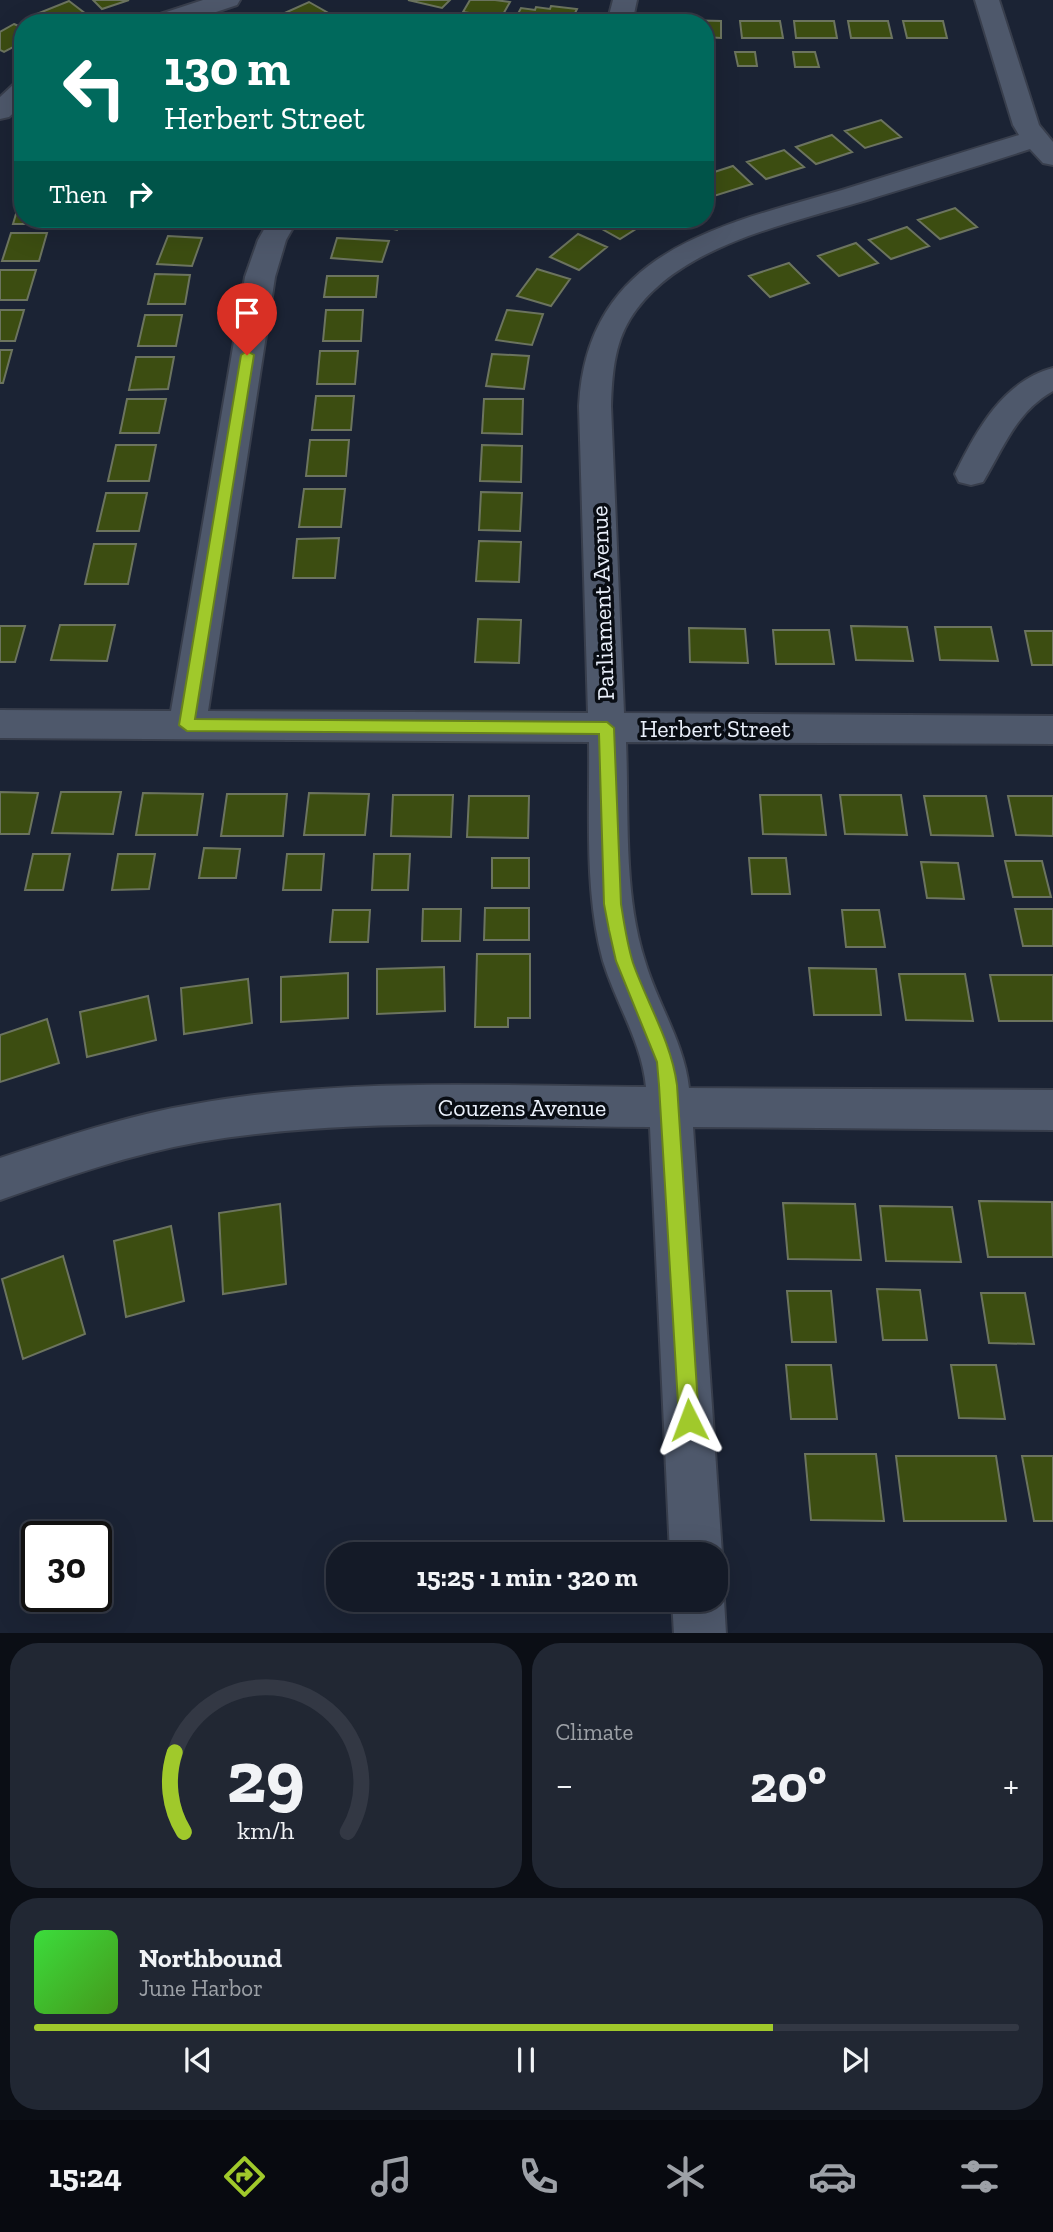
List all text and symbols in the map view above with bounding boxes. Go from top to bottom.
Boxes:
text: 130 m [164,39,290,98]
icon: left [49,42,140,133]
text: Herbert Street [164,99,365,137]
icon: right [121,175,159,213]
text: Then [49,178,107,210]
pin [217,283,277,355]
icon: arrive [228,294,266,332]
street label: Parliament Avenue [584,505,620,701]
street label: Herbert Street [640,714,790,743]
street label: Couzens Avenue [438,1093,606,1122]
position arrow [652,1383,726,1457]
speed limit sign: 30 [21,1521,112,1612]
text: 15:25 · 1 min · 320 m [416,1561,638,1593]
text: Climate [556,1718,633,1746]
text: 29 [227,1733,305,1821]
text: 20° [750,1753,827,1815]
text: − [556,1762,573,1808]
text: + [1003,1762,1019,1808]
text: km/h [237,1814,294,1844]
text: Northbound [139,1942,282,1974]
text: June Harbor [139,1974,263,2002]
icon: previous [179,2041,217,2079]
icon: pause [507,2041,545,2079]
icon: next [836,2041,874,2079]
icon: directions [220,2152,269,2201]
icon: music [367,2152,416,2201]
icon: phone [514,2152,563,2201]
icon: climate [661,2152,710,2201]
icon: car [808,2152,857,2201]
icon: filters [955,2152,1004,2201]
text: 15:24 [49,2157,122,2195]

